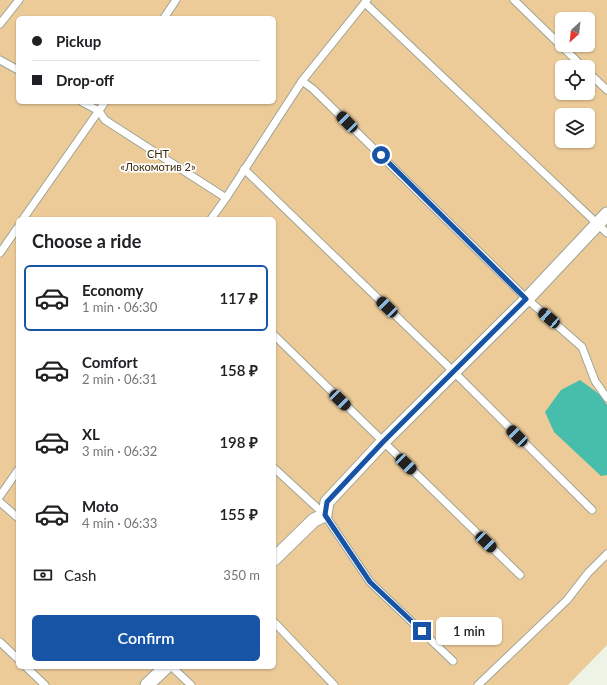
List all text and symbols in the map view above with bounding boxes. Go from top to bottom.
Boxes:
north arrow [555,12,595,52]
map controls [555,12,595,148]
text: Pickup [56,32,101,50]
button: locate [555,60,595,100]
text: Drop-off [56,71,114,89]
button: layers [555,108,595,148]
car [334,109,360,135]
route start [372,146,390,164]
park label: СНТ «Локомотив 2» [120,147,196,173]
text: Choose a ride [32,230,141,252]
icon: car [34,280,70,316]
text: Economy [82,281,143,299]
text: 117 ₽ [219,289,258,307]
car [374,294,400,320]
text: 1 min · 06:30 [82,299,157,315]
car [536,306,562,330]
icon: car [34,352,70,388]
text: Comfort [82,353,138,371]
text: 158 ₽ [219,361,258,379]
text: 2 min · 06:31 [82,371,157,387]
car [327,387,353,413]
car [504,423,530,449]
icon: car [34,424,70,460]
text: XL [82,425,100,443]
text: 198 ₽ [219,433,258,451]
text: 3 min · 06:32 [82,443,157,459]
car [393,451,419,477]
icon: car [34,496,70,532]
text: Moto [82,497,119,515]
text: 155 ₽ [219,505,258,523]
text: 4 min · 06:33 [82,515,157,531]
car [473,529,499,555]
icon: cash [32,564,54,586]
text: Cash [64,566,96,584]
text: 350 m [223,567,260,583]
button: Confirm [32,615,260,661]
callout: 1 min [436,617,502,645]
route end [413,622,431,640]
text: 1 min [453,623,485,639]

